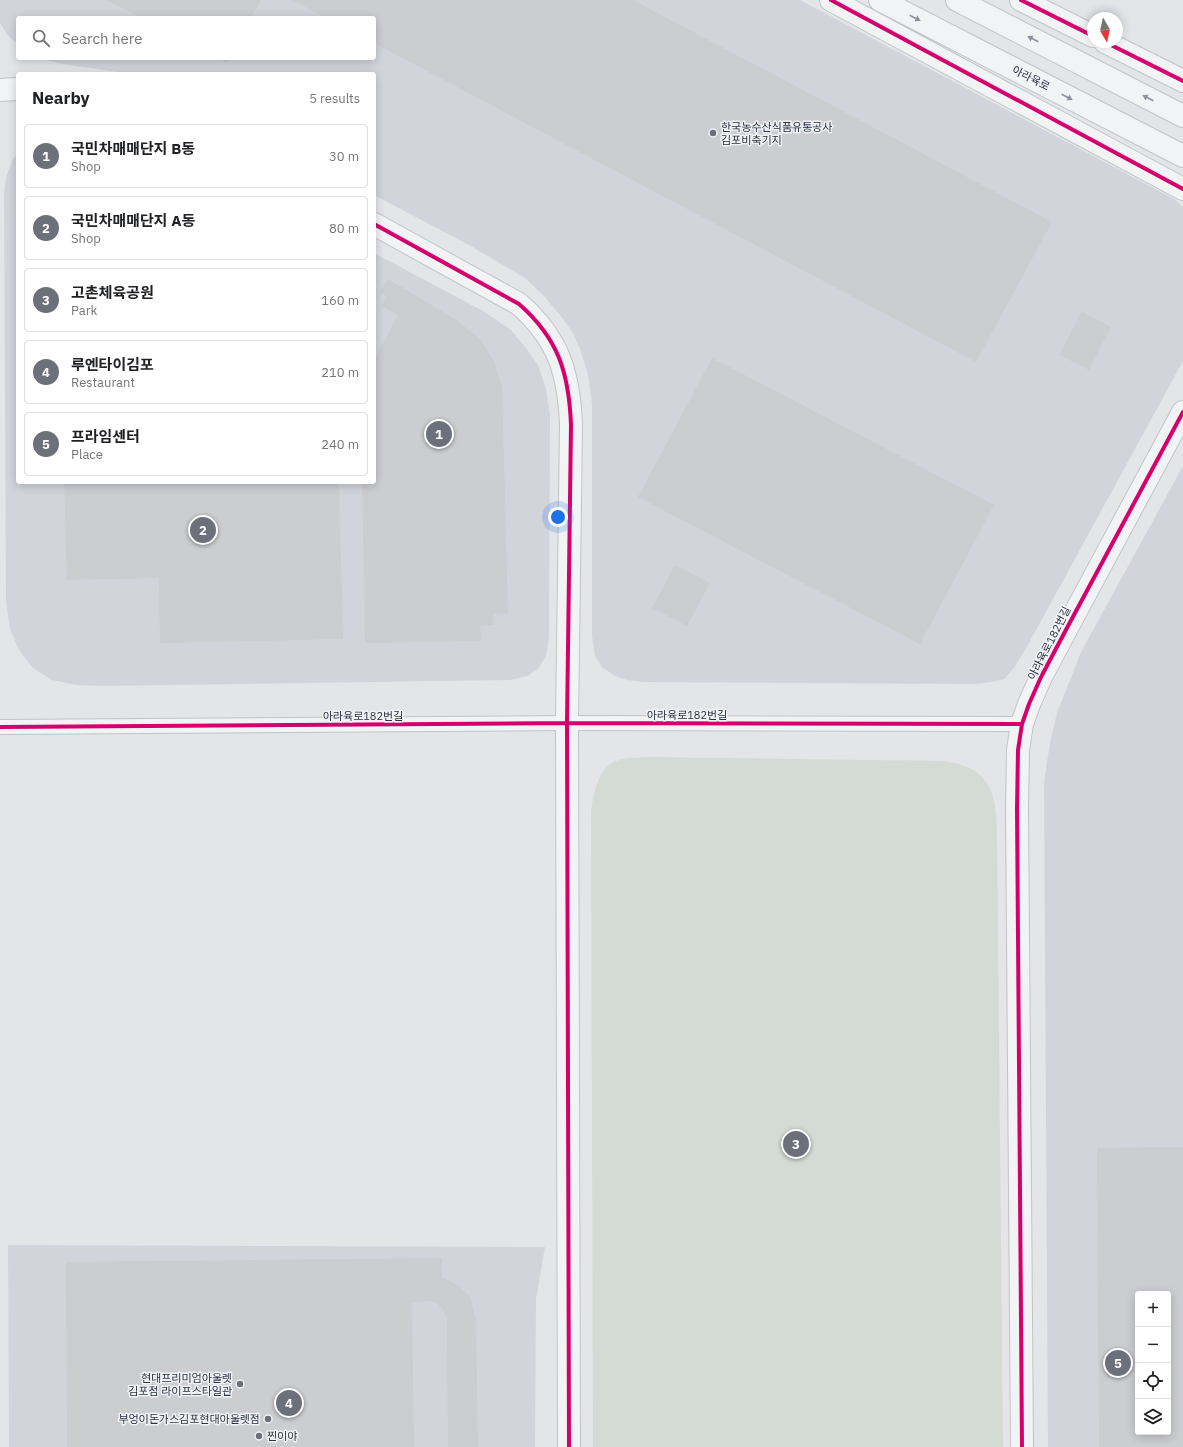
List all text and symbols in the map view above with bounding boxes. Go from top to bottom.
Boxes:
north arrow [1087,12,1123,48]
one-way arrow [909,15,920,21]
search box [16,16,376,60]
icon: search [30,27,52,49]
text: Search here [62,29,142,48]
one-way arrow [1027,36,1038,42]
street label: 아라육로 [1010,63,1052,93]
text: Nearby [32,87,90,109]
text: 5 results [309,90,360,107]
one-way arrow [1062,94,1073,100]
one-way arrow [1143,95,1154,101]
place label: 한국농수산식품유통공사 김포비축기지 [721,120,832,147]
marker: 한국농수산식품유통공사 김포비축기지 [708,128,718,138]
text: 국민차매매단지 B동 [71,139,195,158]
text: 1 [42,148,50,165]
text: 30 m [329,148,359,165]
text: Shop [71,158,101,175]
text: 국민차매매단지 A동 [71,211,195,230]
text: 2 [42,220,50,237]
text: 80 m [329,220,359,237]
text: Shop [71,230,101,247]
text: 고촌체육공원 [71,283,154,302]
text: 3 [42,292,50,309]
text: 160 m [321,292,359,309]
text: Park [71,302,97,319]
text: 루엔타이김포 [71,355,154,374]
text: 4 [42,364,50,381]
text: 210 m [321,364,359,381]
text: Restaurant [71,374,135,391]
pin: 1 [426,419,452,449]
text: 프라임센터 [71,427,140,446]
text: 5 [42,436,50,453]
text: 240 m [321,436,359,453]
text: Place [71,446,103,463]
your location [548,507,568,527]
pin: 2 [190,515,216,545]
street label: 아라육로182번길 [1024,604,1074,682]
street label: 아라육로182번길 [647,708,727,722]
street label: 아라육로182번길 [323,709,403,723]
pin: 3 [783,1129,809,1159]
map controls [1135,1291,1171,1435]
button: + [1135,1291,1171,1327]
button: − [1135,1327,1171,1363]
pin: 5 [1105,1348,1131,1378]
button: locate [1135,1363,1171,1399]
place label: 현대프리미엄아울렛 김포점 라이프스타일관 [128,1371,232,1398]
marker: 현대프리미엄아울렛 김포점 라이프스타일관 [235,1379,245,1389]
pin: 4 [276,1388,302,1418]
button: layers [1135,1399,1171,1435]
place label: 부엉이돈가스김포현대아울렛점 [118,1412,260,1426]
marker: 부엉이돈가스김포현대아울렛점 [263,1414,273,1424]
place label: 찐이야 [267,1429,297,1443]
marker: 찐이야 [254,1431,264,1441]

